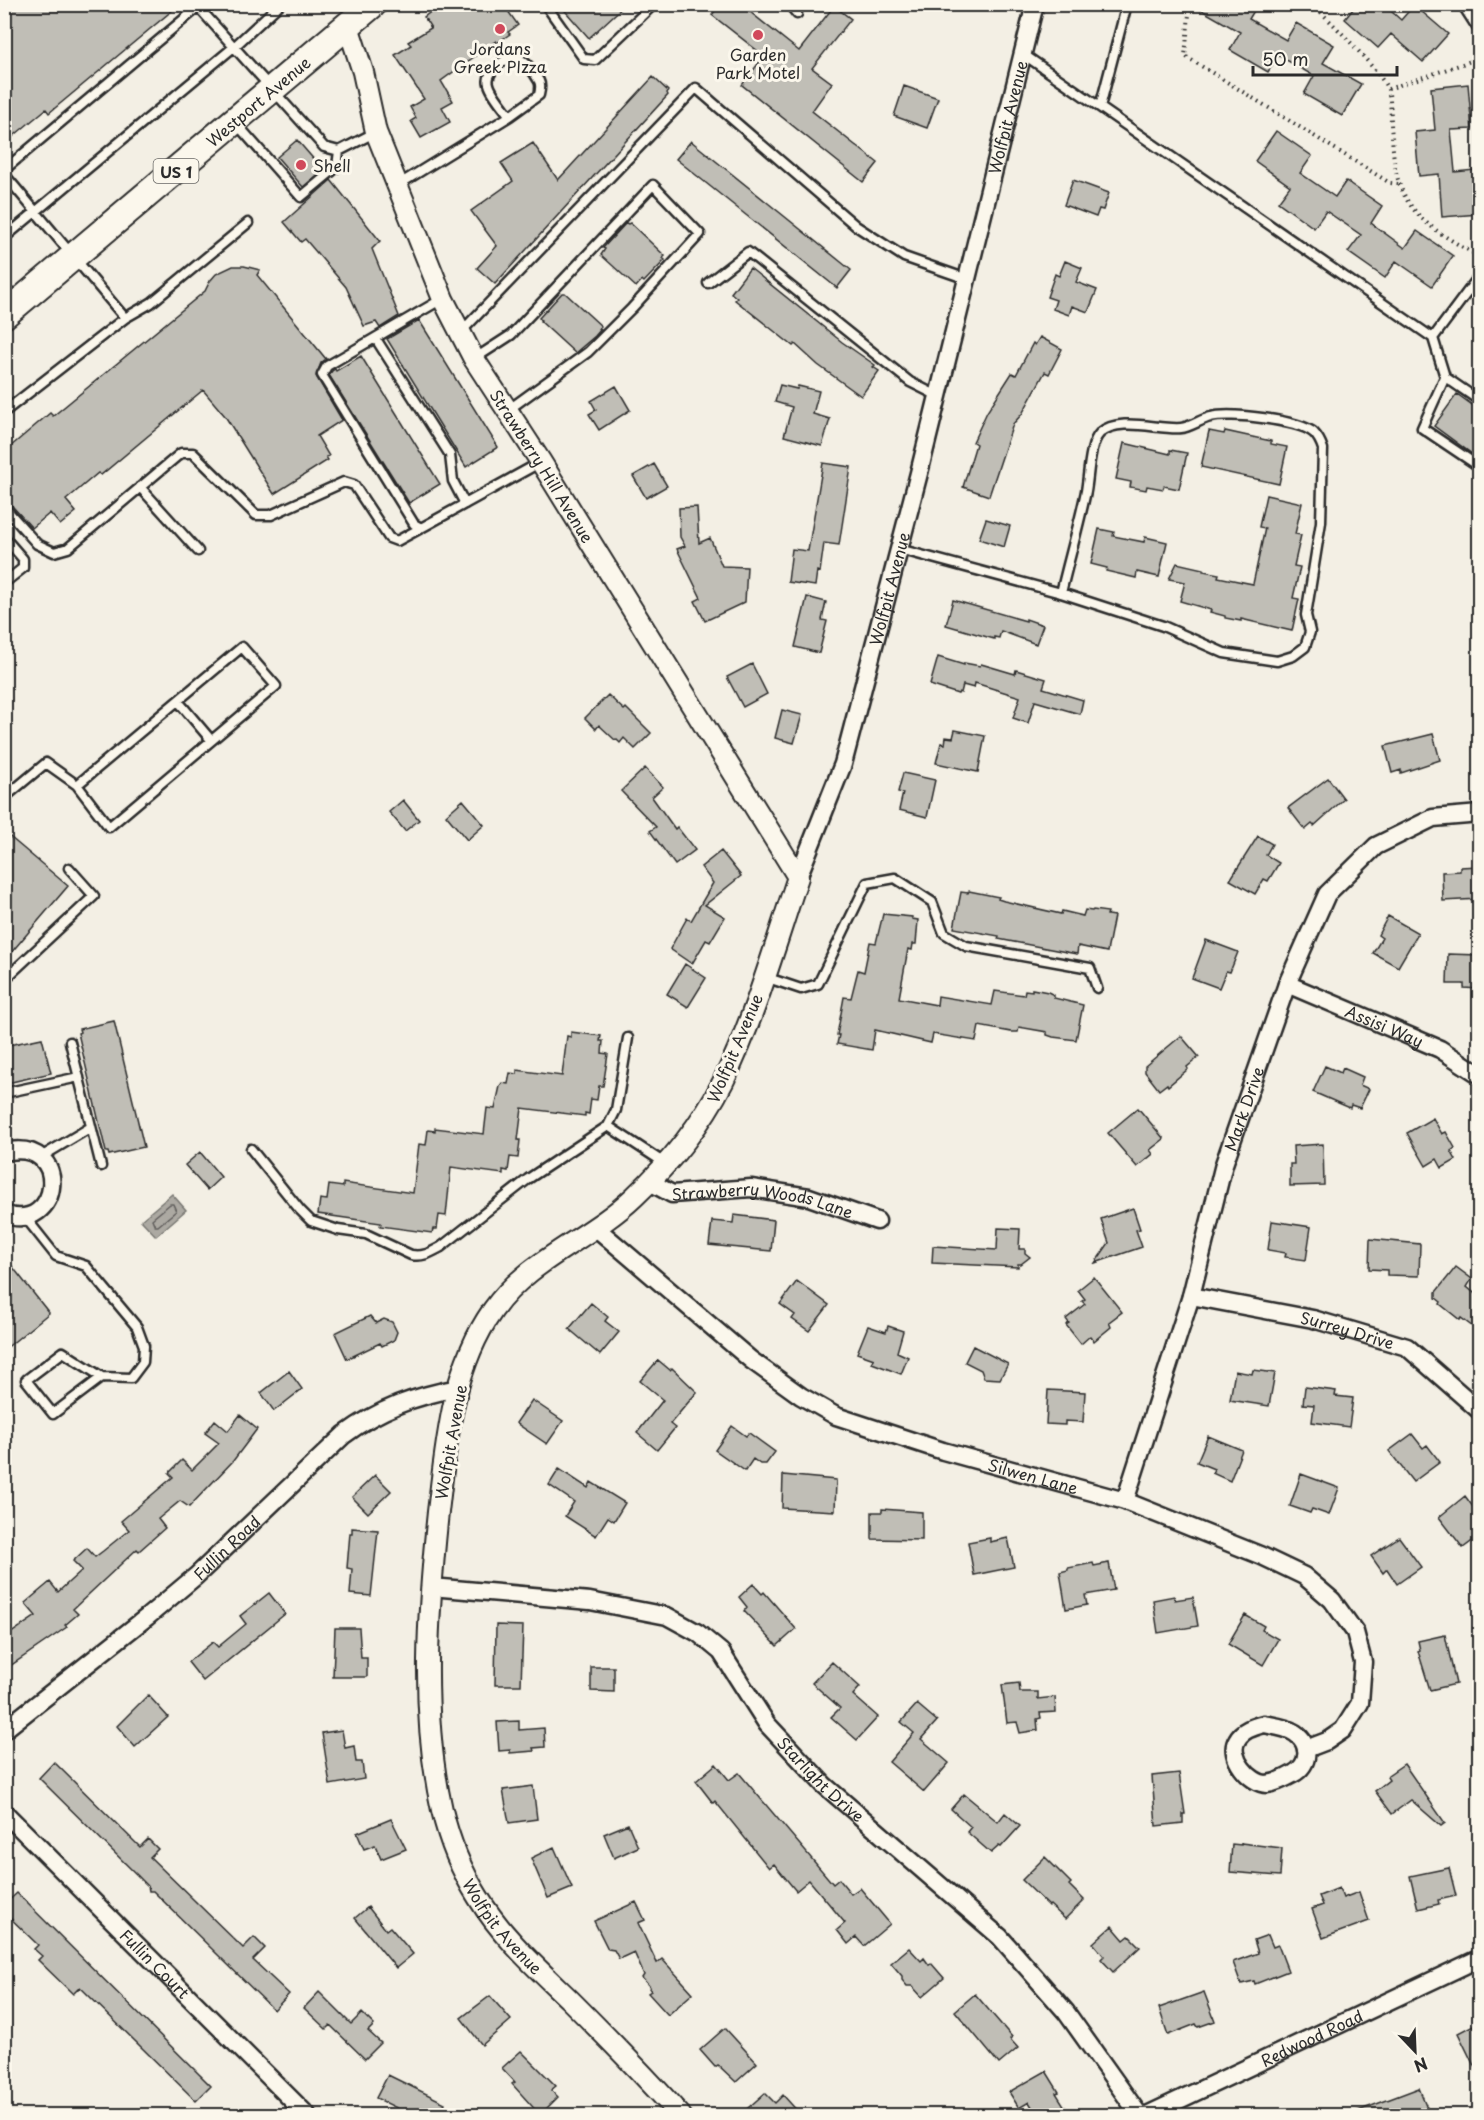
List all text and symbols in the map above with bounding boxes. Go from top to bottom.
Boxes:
marker: Jordans Greek PIzza [493,22,507,36]
marker: Garden Park Motel [751,28,765,42]
place label: Jordans Greek PIzza [453,36,547,78]
scale bar [1253,39,1397,77]
place label: Garden Park Motel [716,42,800,84]
text: 50 m [1262,45,1309,72]
street label: Westport Avenue [200,50,315,152]
street label: Wolfpit Avenue [981,57,1033,177]
place label: Shell [313,153,351,177]
marker: Shell [294,158,308,172]
road number: US 1 [154,159,198,183]
street label: Strawberry Hill Avenue [485,384,600,547]
street label: Wolfpit Avenue [862,529,915,648]
street label: Wolfpit Avenue [700,989,768,1106]
street label: Assisi Way [1342,998,1427,1053]
street label: Mark Drive [1218,1063,1269,1154]
street label: Strawberry Woods Lane [671,1176,857,1224]
street label: Surrey Drive [1299,1305,1397,1354]
street label: Wolfpit Avenue [428,1382,472,1501]
street label: Silwen Lane [985,1452,1081,1500]
street label: Fullin Road [187,1509,265,1585]
street label: Starlight Drive [772,1731,870,1827]
street label: Wolfpit Avenue [457,1874,548,1979]
street label: Fullin Court [115,1923,196,2004]
street label: Redwood Road [1256,2003,1366,2072]
north arrow [1385,2021,1445,2081]
text: N [1411,2052,1432,2079]

